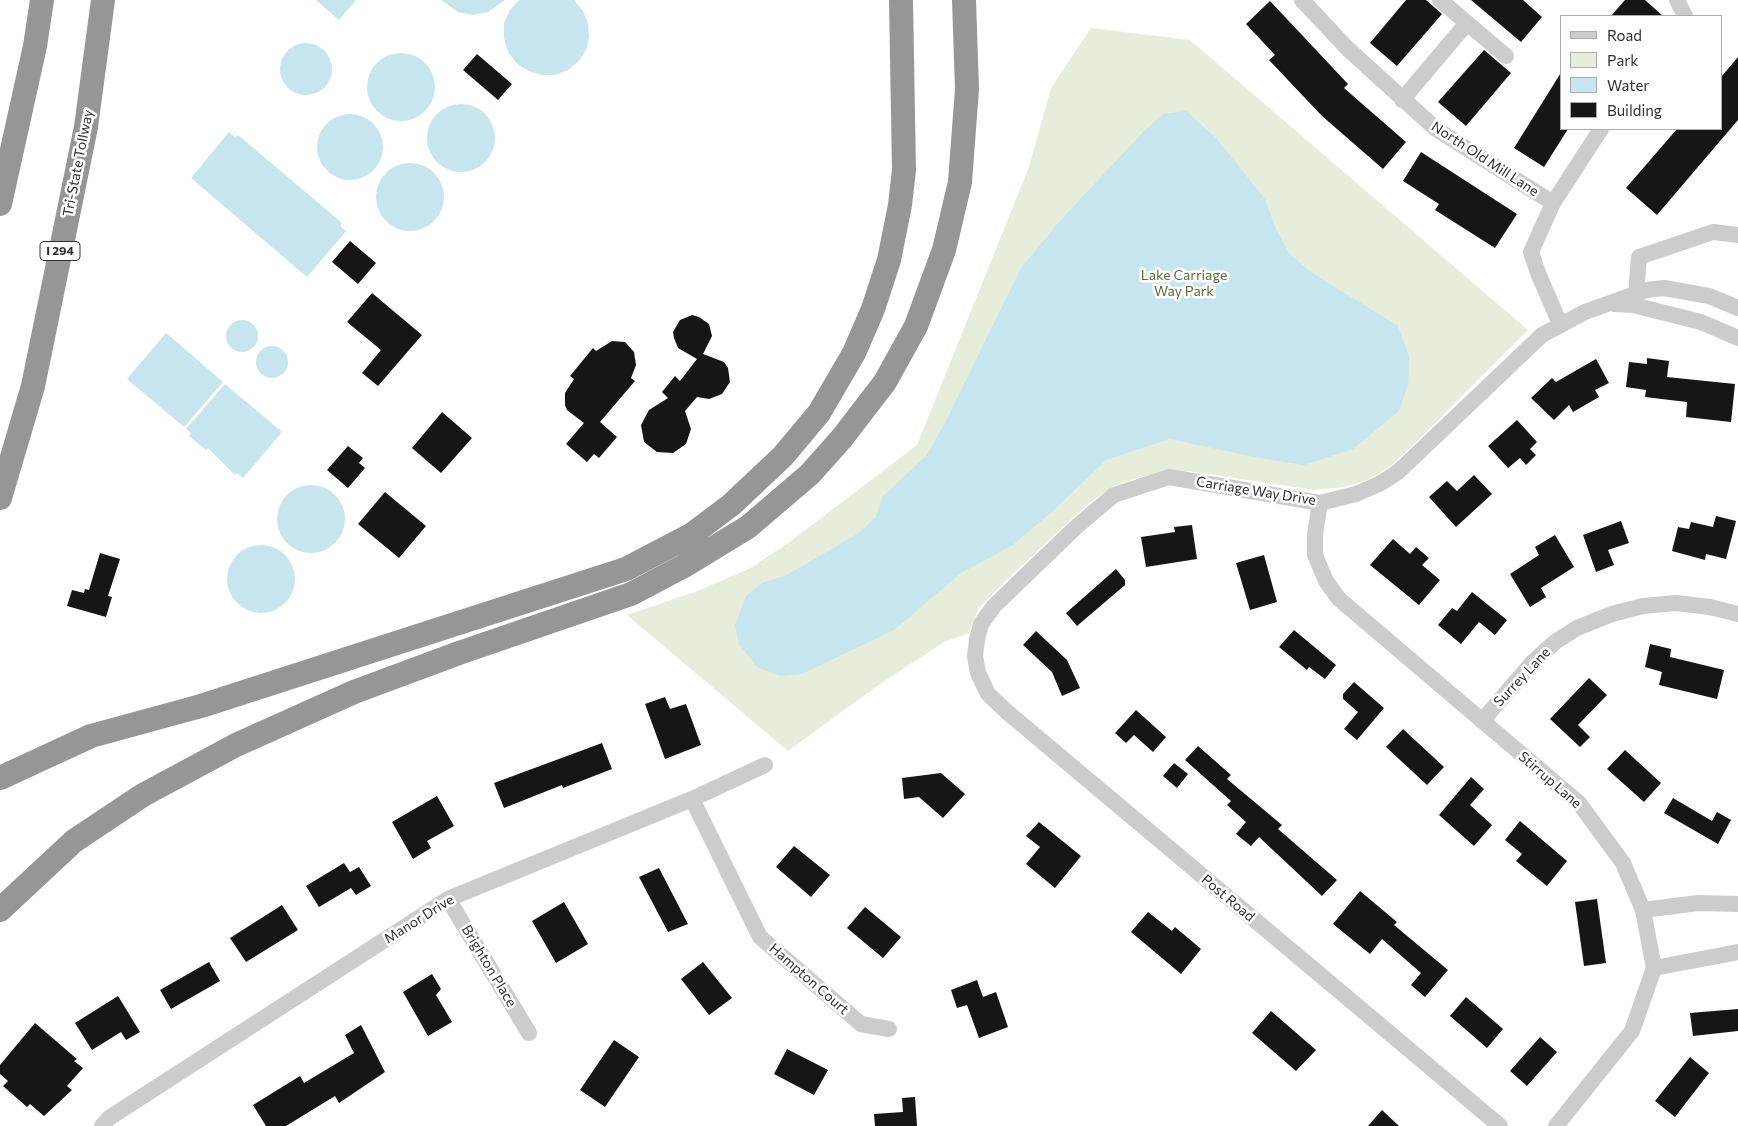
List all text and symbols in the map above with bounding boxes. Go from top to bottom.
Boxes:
legend [1560,15,1723,130]
text: Road [1607,26,1642,44]
text: Park [1607,51,1638,69]
text: Water [1607,76,1649,94]
text: Building [1607,101,1662,119]
street label: Tri-State Tollway [59,108,97,218]
street label: North Old Mill Lane [1428,118,1542,200]
road number: I 294 [40,242,80,260]
park label: Lake Carriage Way Park [1141,267,1227,300]
street label: Carriage Way Drive [1195,473,1317,509]
street label: Surrey Lane [1490,644,1554,710]
street label: Stirrup Lane [1515,748,1585,812]
street label: Post Road [1198,871,1258,925]
street label: Manor Drive [381,891,457,947]
street label: Brighton Place [458,922,520,1010]
street label: Hampton Court [766,940,852,1018]

